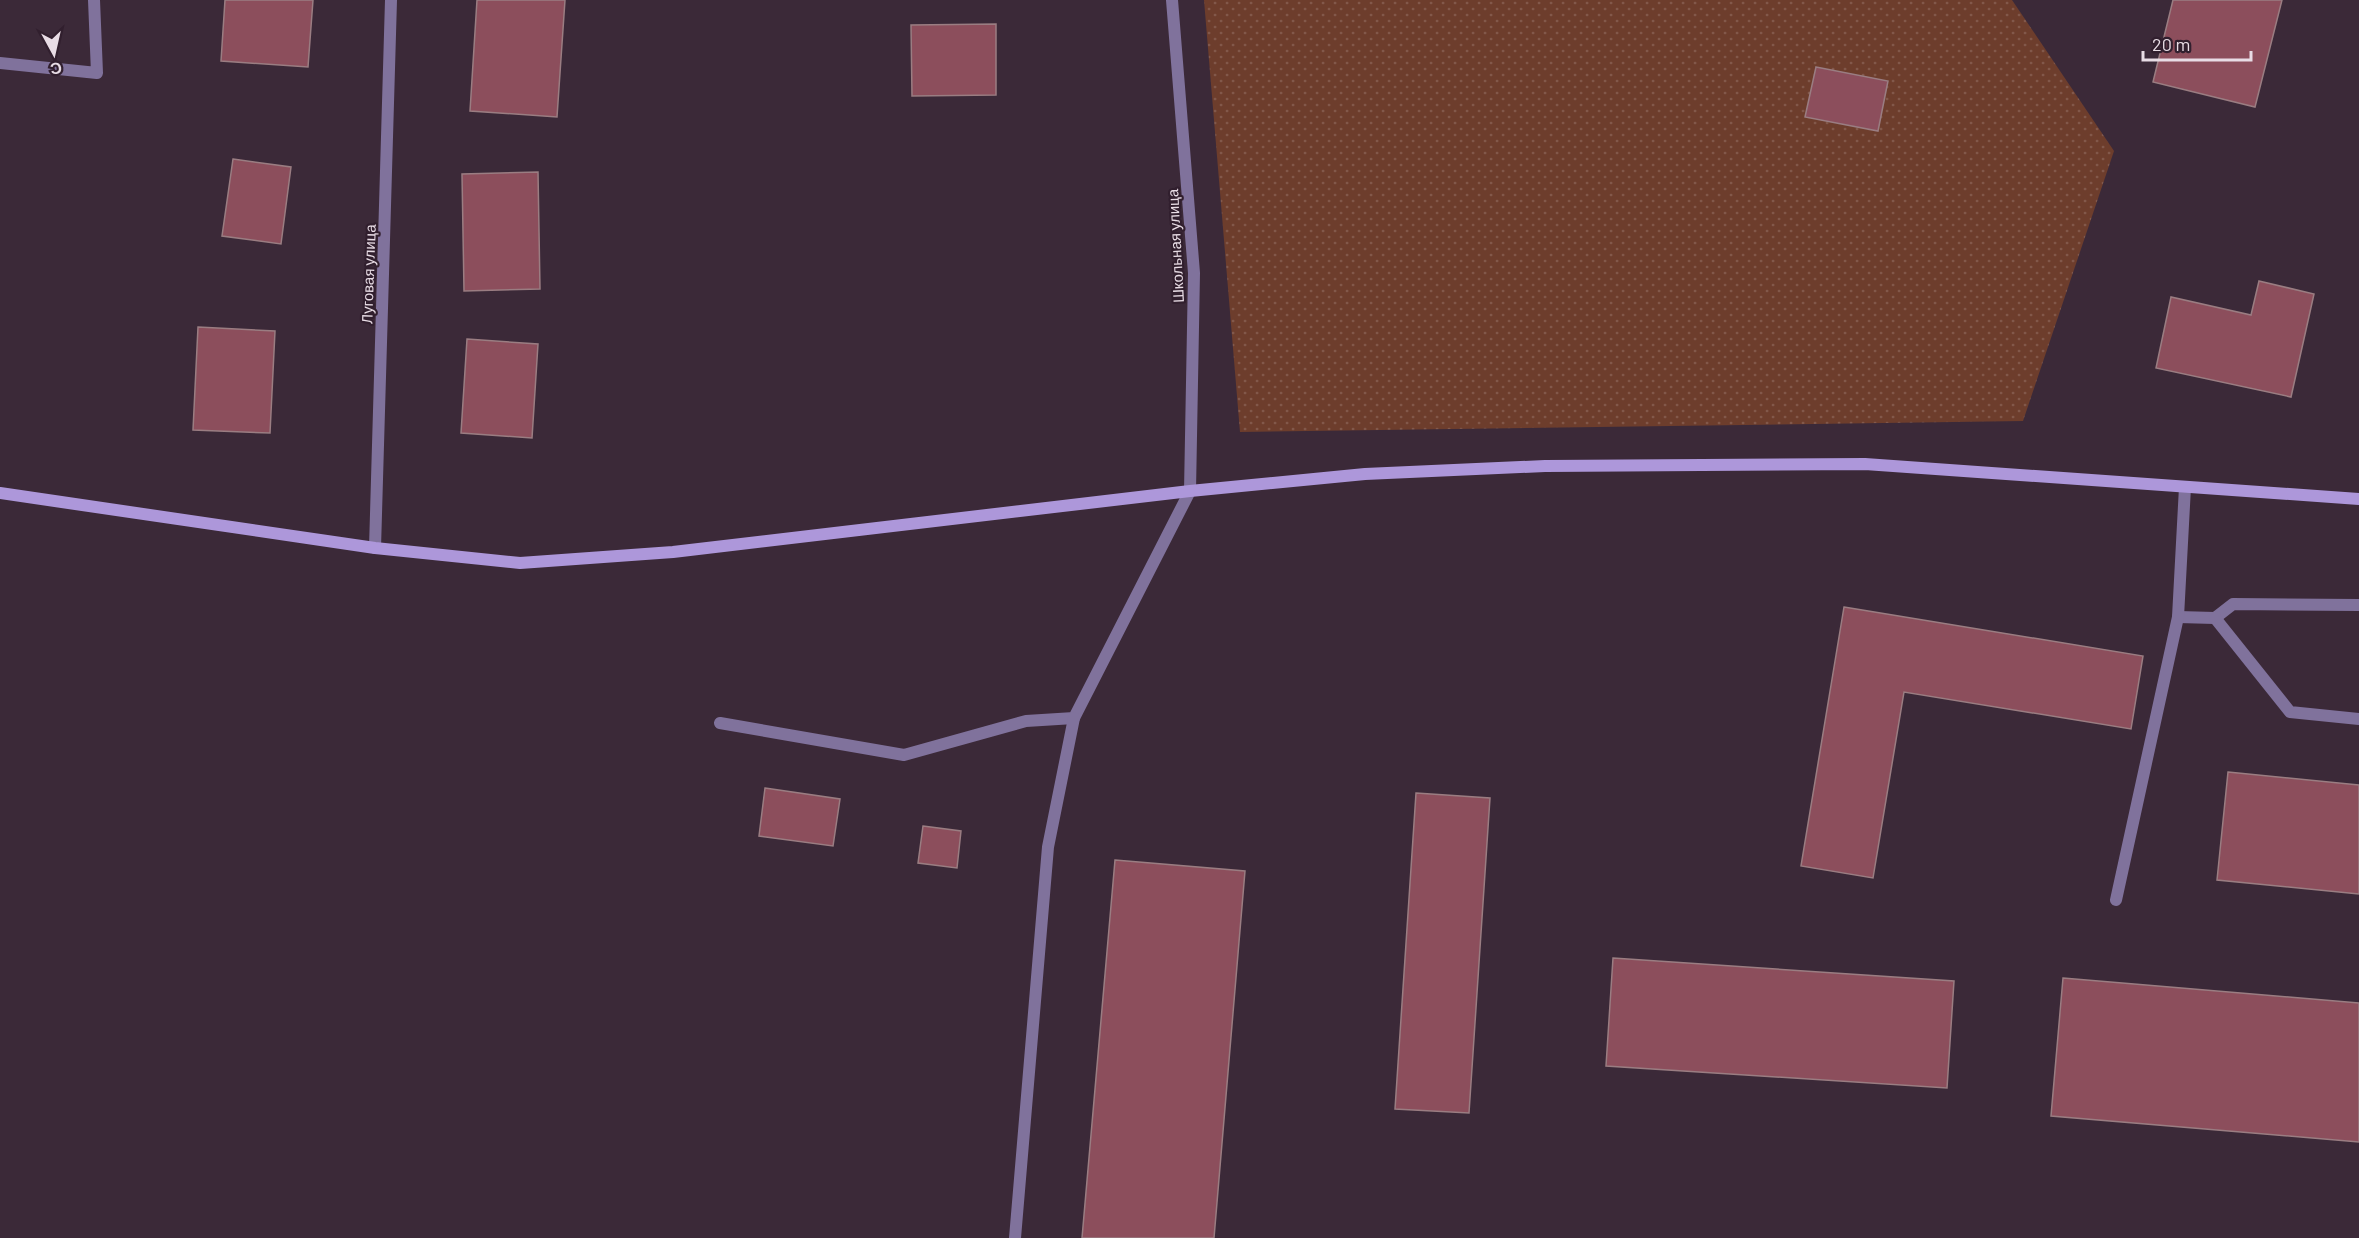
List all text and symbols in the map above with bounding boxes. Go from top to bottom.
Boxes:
north arrow [24,24,84,84]
scale bar [2143,24,2251,62]
text: 20 m [2152,33,2190,55]
text: С [49,59,63,80]
street label: Школьная улица [1163,188,1187,303]
street label: Луговая улица [357,223,379,324]

